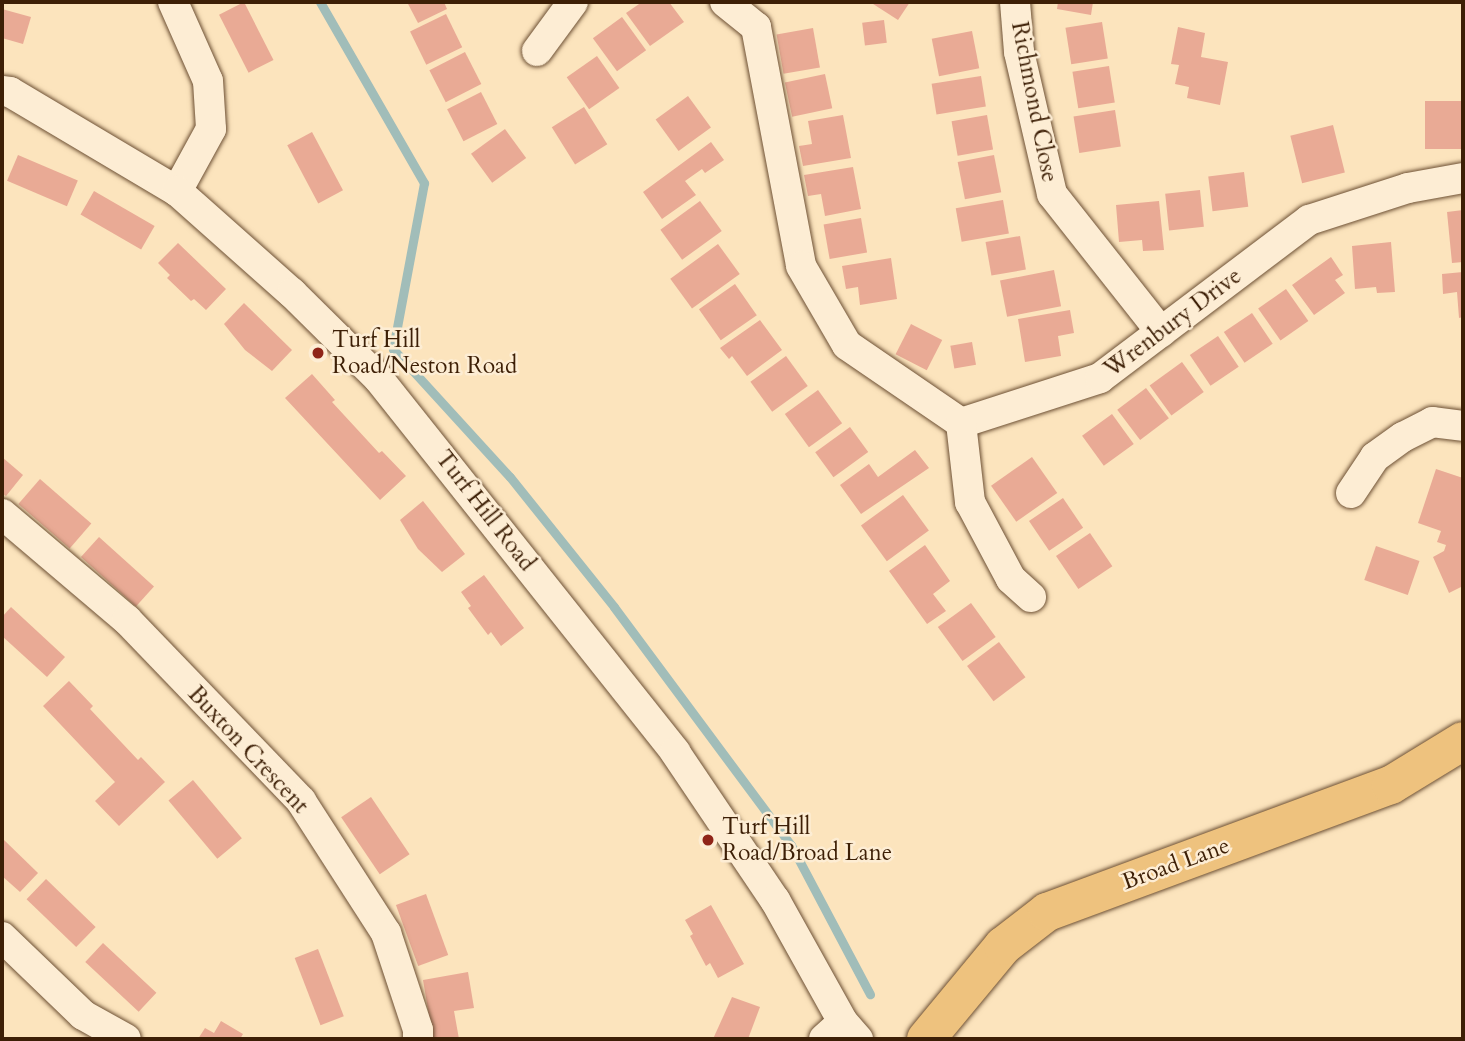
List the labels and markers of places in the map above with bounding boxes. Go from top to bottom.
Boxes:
place label: Turf Hill Road/Neston Road [332,326,517,380]
marker: Turf Hill Road/Neston Road [310,345,326,361]
place label: Turf Hill Road/Broad Lane [722,813,892,867]
marker: Turf Hill Road/Broad Lane [700,832,716,848]

